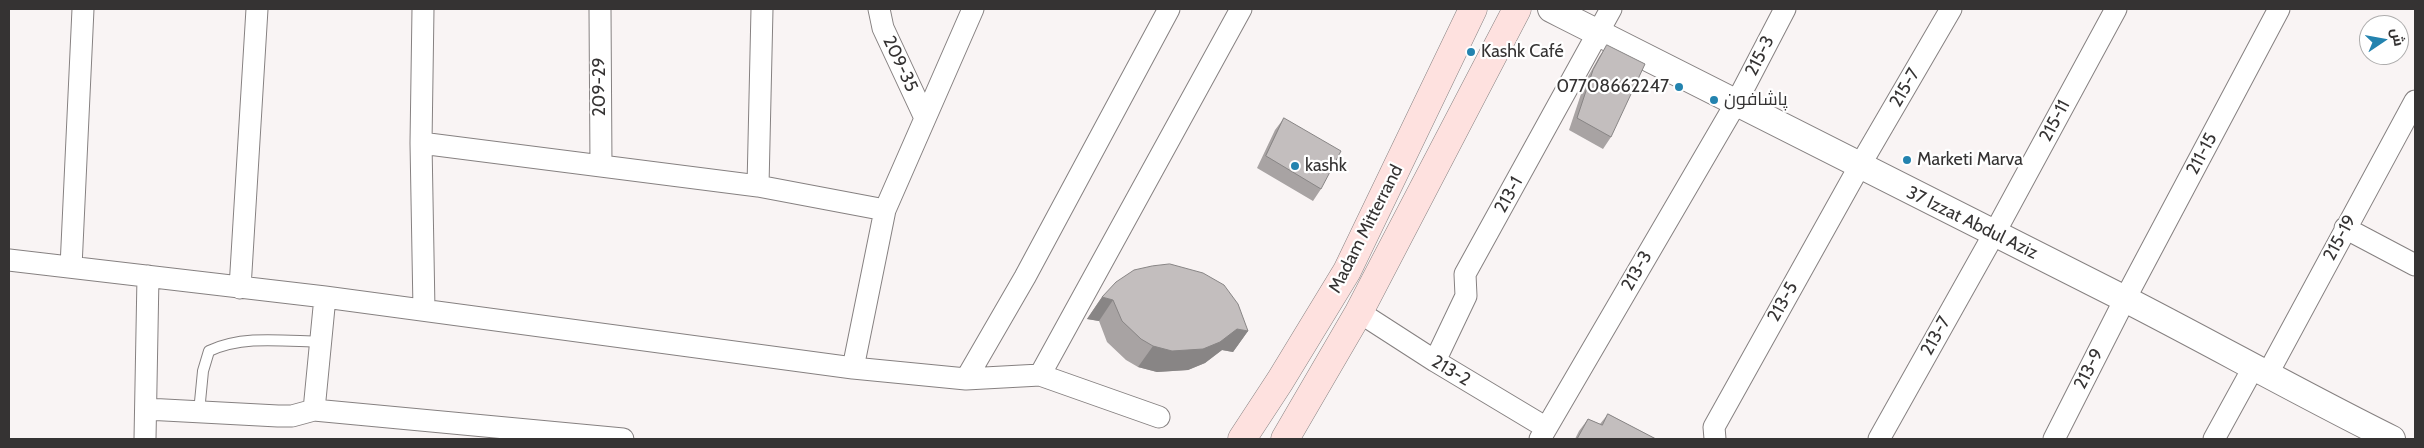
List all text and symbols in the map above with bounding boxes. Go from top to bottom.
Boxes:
north arrow [2359,15,2409,65]
text: ش [2387,26,2408,48]
street label: 215-3 [1741,32,1779,80]
street label: 209-35 [878,33,922,95]
place label: Kashk Café [1481,41,1564,63]
marker: Kashk Café [1465,46,1477,58]
street label: 209-29 [589,57,611,117]
street label: 215-7 [1885,65,1925,111]
place label: 07708662247 [1556,76,1669,98]
marker: 07708662247 [1673,81,1685,93]
place label: پاشافون [1724,89,1788,111]
marker: پاشافون [1708,94,1720,106]
street label: 215-11 [2035,96,2075,146]
street label: 211-15 [2182,129,2222,179]
place label: Marketi Marva [1917,149,2023,171]
marker: Marketi Marva [1901,154,1913,166]
place label: kashk [1305,155,1347,177]
marker: kashk [1289,160,1301,172]
street label: Madam Mitterrand [1324,161,1408,297]
street label: 213-1 [1490,173,1528,217]
street label: 37 Izzat Abdul Aziz [1903,182,2041,264]
street label: 215-19 [2319,212,2361,264]
street label: 213-3 [1617,247,1657,295]
street label: 213-5 [1763,278,1803,326]
street label: 213-7 [1917,313,1955,359]
street label: 213-9 [2070,345,2108,393]
street label: 213-2 [1428,351,1474,391]

